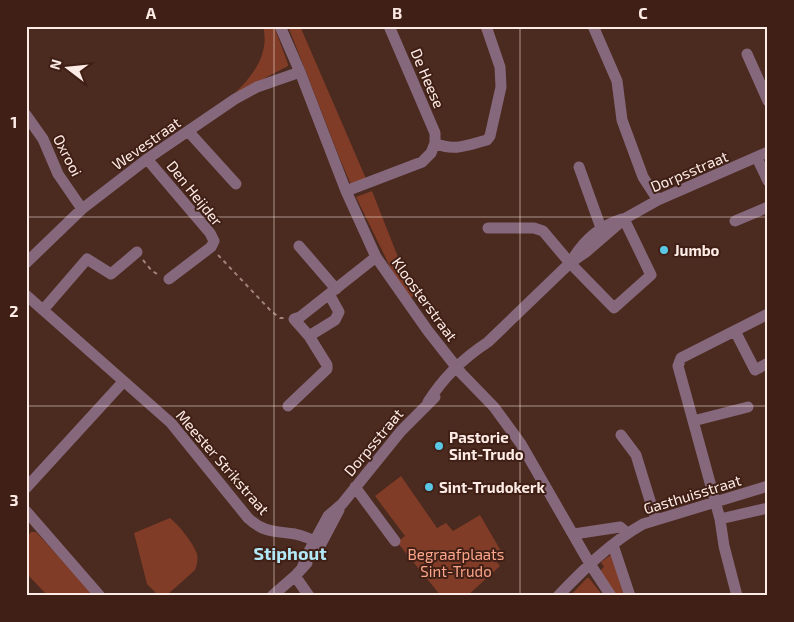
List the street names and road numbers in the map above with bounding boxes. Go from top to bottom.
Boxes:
street label: De Heese [407,45,449,111]
street label: Wevestraat [108,113,184,173]
street label: Oxrooi [50,131,86,179]
street label: Dorpsstraat [648,147,731,195]
street label: Den Heijder [163,157,227,230]
street label: Kloosterstraat [389,254,462,345]
street label: Dorpsstraat [340,404,407,479]
street label: Meester Strikstraat [173,406,273,518]
street label: Gasthuisstraat [641,471,743,517]

